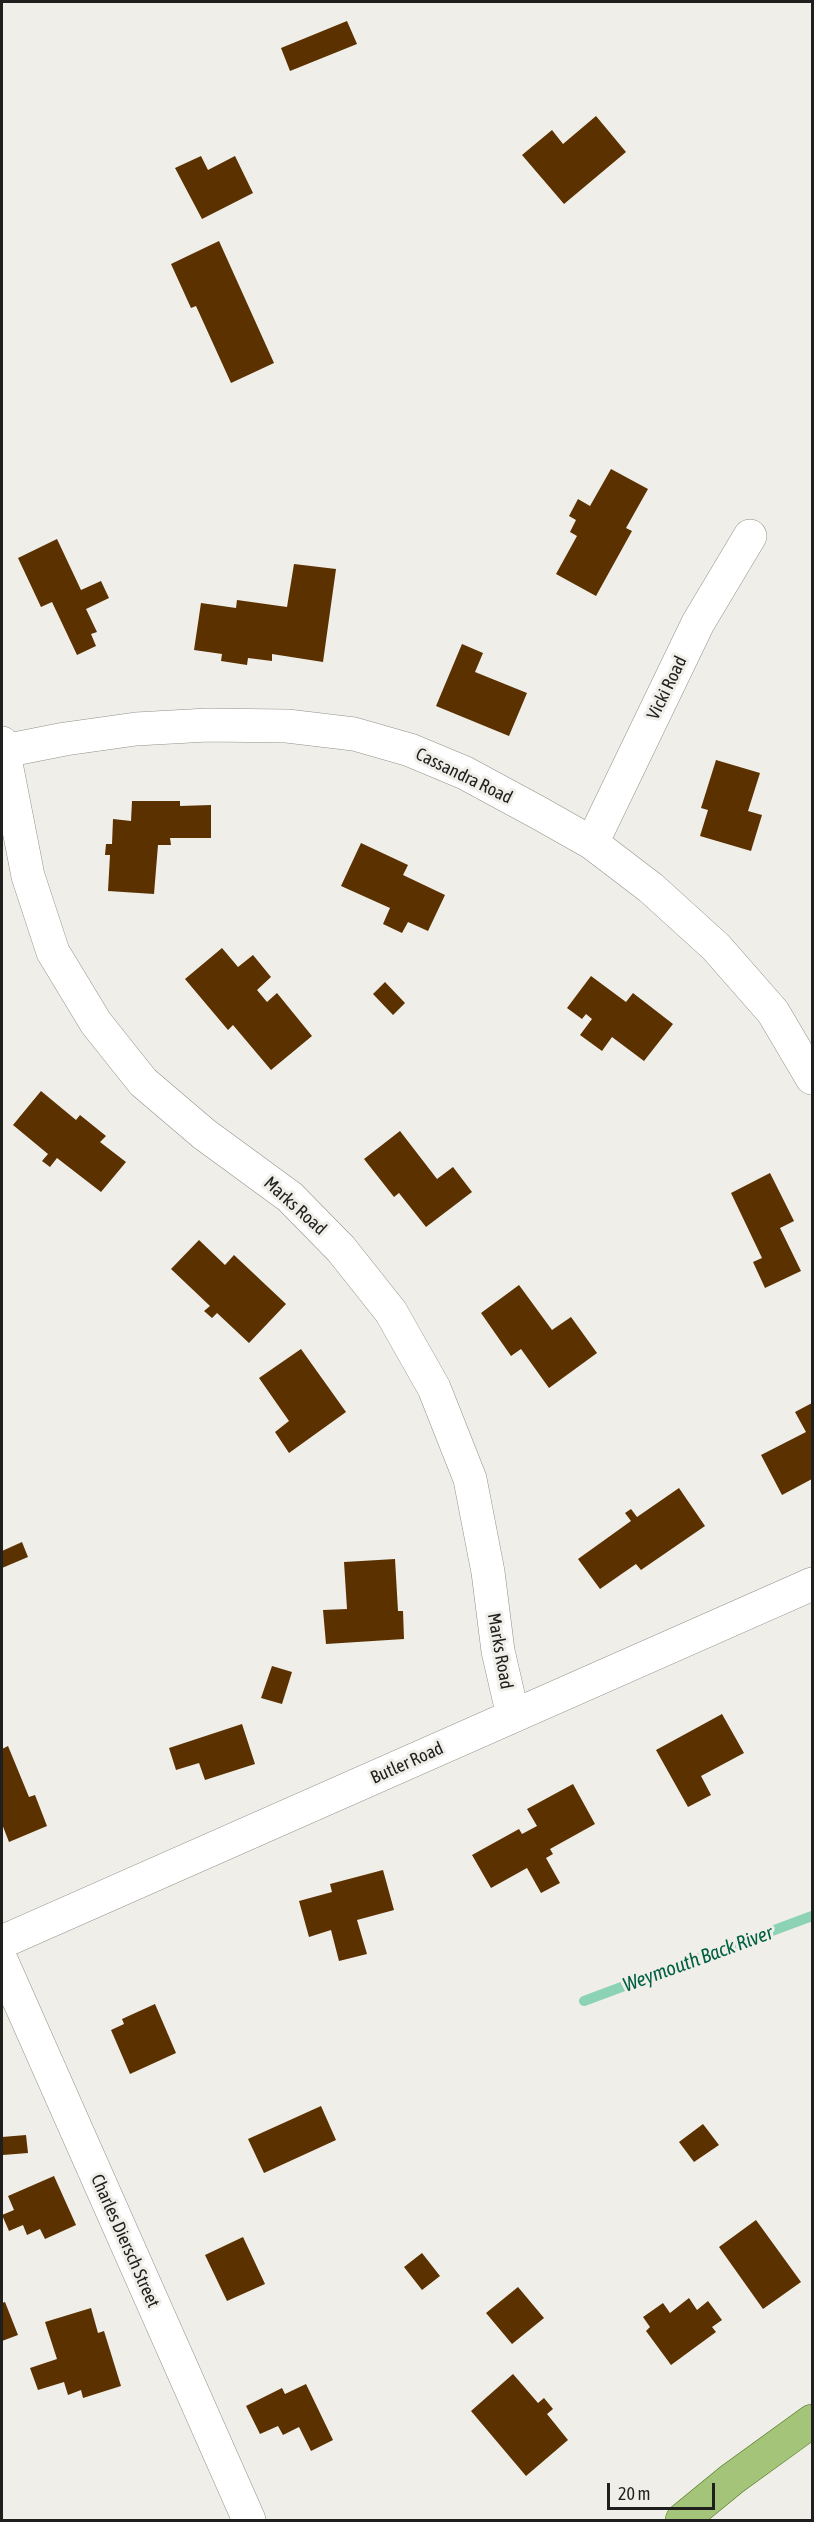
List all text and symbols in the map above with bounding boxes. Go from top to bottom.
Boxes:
street label: Vicki Road [642,653,692,723]
street label: Cassandra Road [412,743,516,809]
street label: Marks Road [259,1172,331,1240]
street label: Marks Road [483,1611,517,1691]
street label: Butler Road [367,1737,447,1789]
water label: Weymouth Back River [620,1921,776,1997]
street label: Charles Diersch Street [86,2171,164,2311]
scale bar [610,2471,718,2509]
text: 20 m [618,2483,650,2504]

